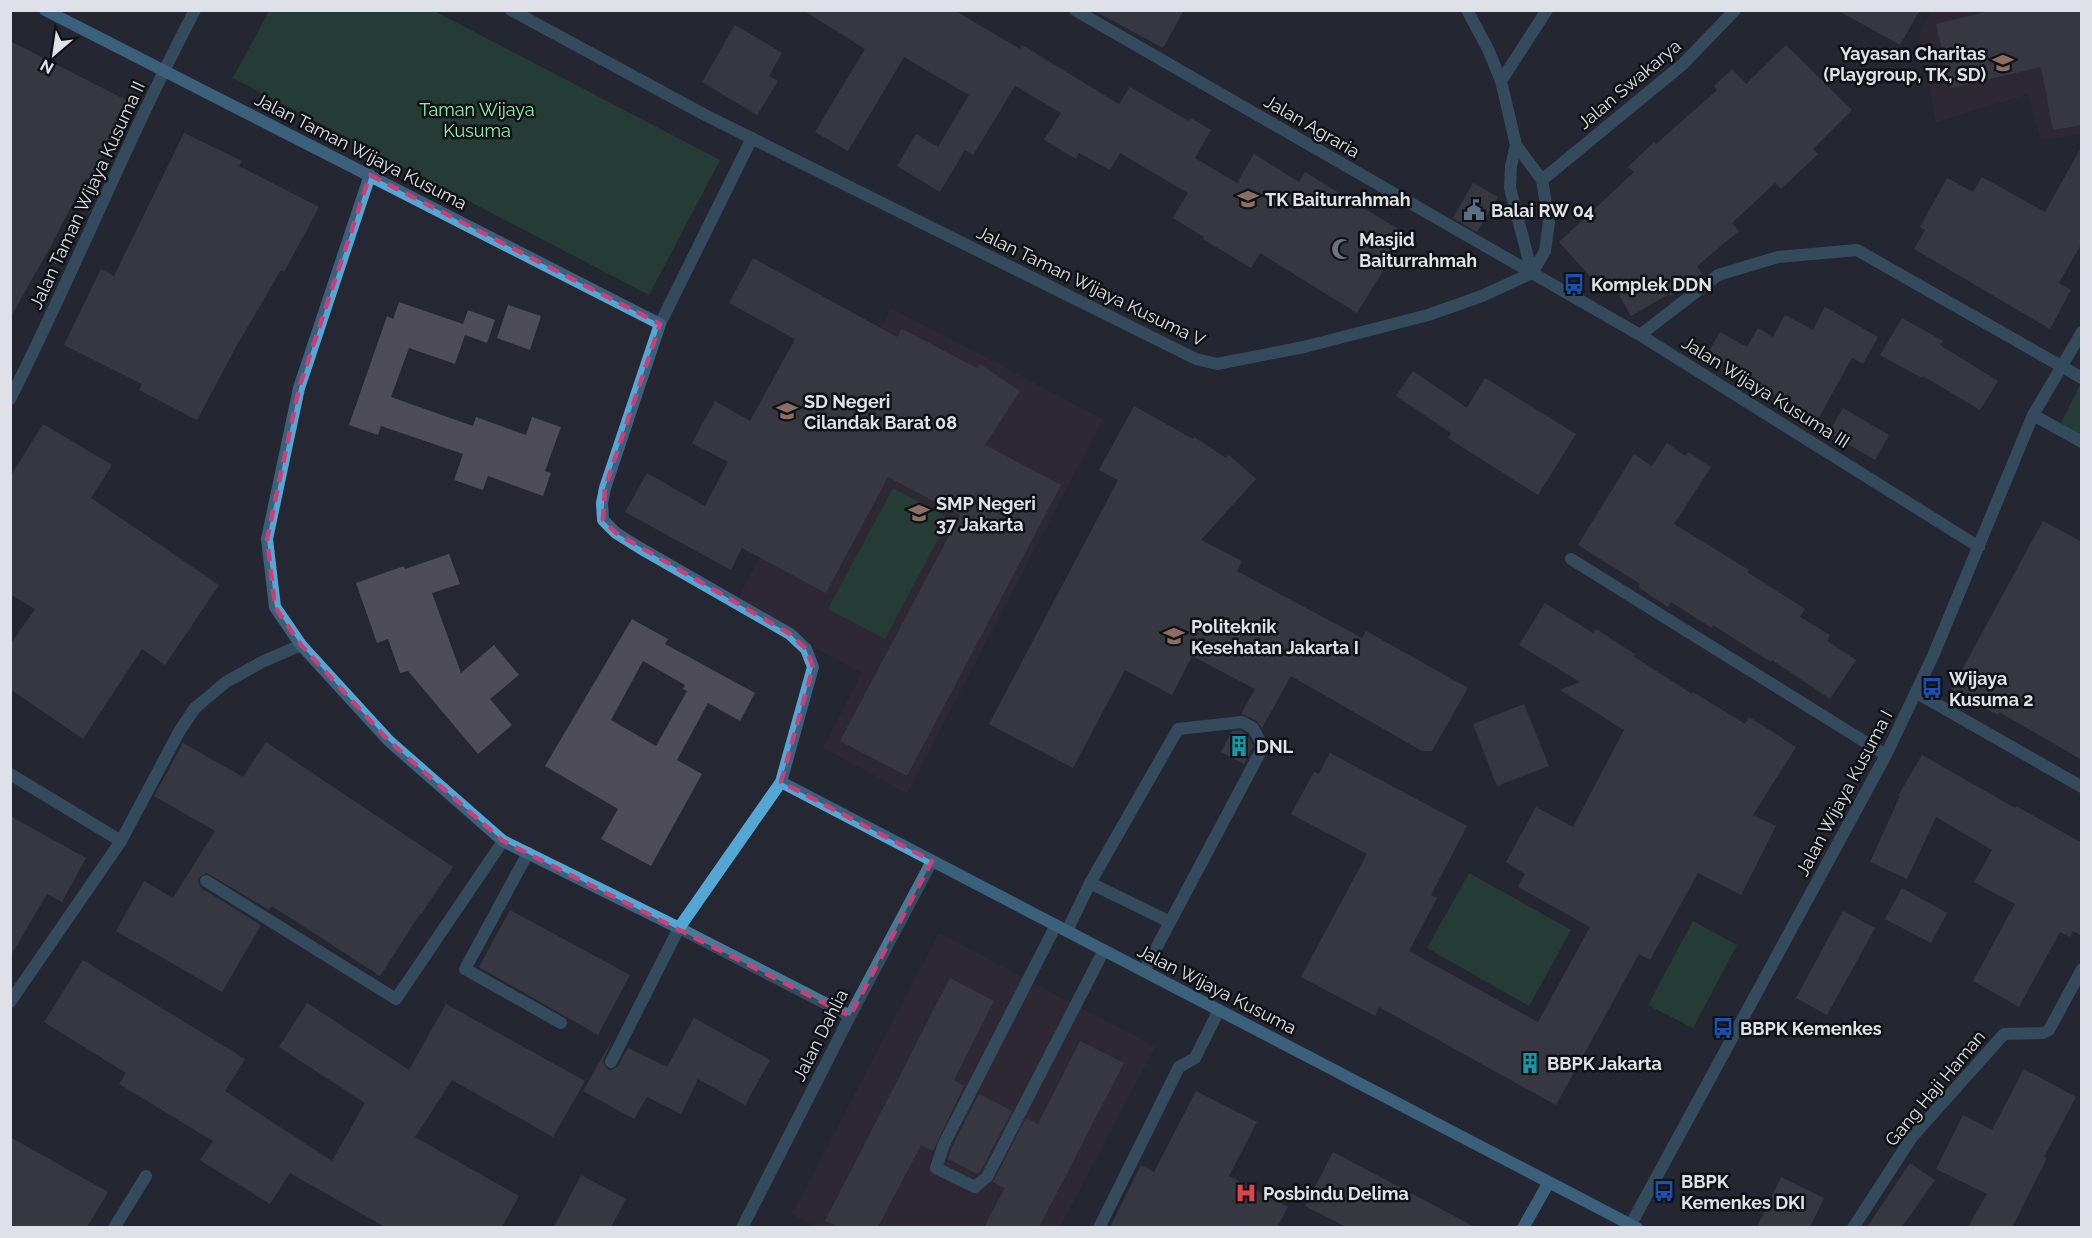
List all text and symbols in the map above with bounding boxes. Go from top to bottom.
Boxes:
north arrow [24,24,84,84]
street label: Jalan Swakarya [1573,35,1685,133]
place label: Yayasan Charitas (Playgroup, TK, SD) [1823,43,1986,85]
school or university icon: Yayasan Charitas (Playgroup, TK, SD) [1991,51,2015,75]
text: N [37,55,57,78]
street label: Jalan Taman Wijaya Kusuma II [25,78,149,312]
street label: Jalan Taman Wijaya Kusuma [251,88,471,214]
street label: Jalan Agraria [1261,90,1363,162]
park label: Taman Wijaya Kusuma [419,99,535,141]
school or university icon: TK Baiturrahmah [1236,187,1260,211]
place label: TK Baiturrahmah [1265,189,1411,210]
public building icon: Balai RW 04 [1462,198,1486,222]
place label: Balai RW 04 [1491,200,1594,221]
street label: Jalan Taman Wijaya Kusuma V [973,221,1209,351]
place label: Masjid Baiturrahmah [1359,229,1477,271]
mosque icon: Masjid Baiturrahmah [1330,237,1354,261]
bus stop icon: Komplek DDN [1562,272,1586,296]
place label: Komplek DDN [1591,274,1712,295]
street label: Jalan Wijaya Kusuma III [1678,332,1854,452]
place label: SD Negeri Cilandak Barat 08 [804,391,957,433]
school or university icon: SD Negeri Cilandak Barat 08 [775,399,799,423]
place label: SMP Negeri 37 Jakarta [936,493,1036,535]
school or university icon: SMP Negeri 37 Jakarta [907,501,931,525]
place label: Politeknik Kesehatan Jakarta I [1191,616,1359,658]
school or university icon: Politeknik Kesehatan Jakarta I [1162,624,1186,648]
place label: Wijaya Kusuma 2 [1949,668,2033,710]
bus stop icon: Wijaya Kusuma 2 [1920,676,1944,700]
street label: Jalan Wijaya Kusuma I [1791,707,1897,879]
building icon: DNL [1227,734,1251,758]
place label: DNL [1256,736,1294,757]
street label: Jalan Wijaya Kusuma [1134,940,1300,1038]
street label: Jalan Dahlia [788,986,852,1084]
bus stop icon: BBPK Kemenkes [1711,1016,1735,1040]
place label: BBPK Kemenkes [1740,1018,1882,1039]
street label: Gang Haji Haman [1881,1026,1989,1150]
building icon: BBPK Jakarta [1518,1051,1542,1075]
place label: BBPK Jakarta [1547,1053,1662,1074]
place label: BBPK Kemenkes DKI [1681,1171,1805,1213]
bus stop icon: BBPK Kemenkes DKI [1652,1179,1676,1203]
hospital icon: Posbindu Delima [1234,1181,1258,1205]
place label: Posbindu Delima [1263,1183,1409,1204]

